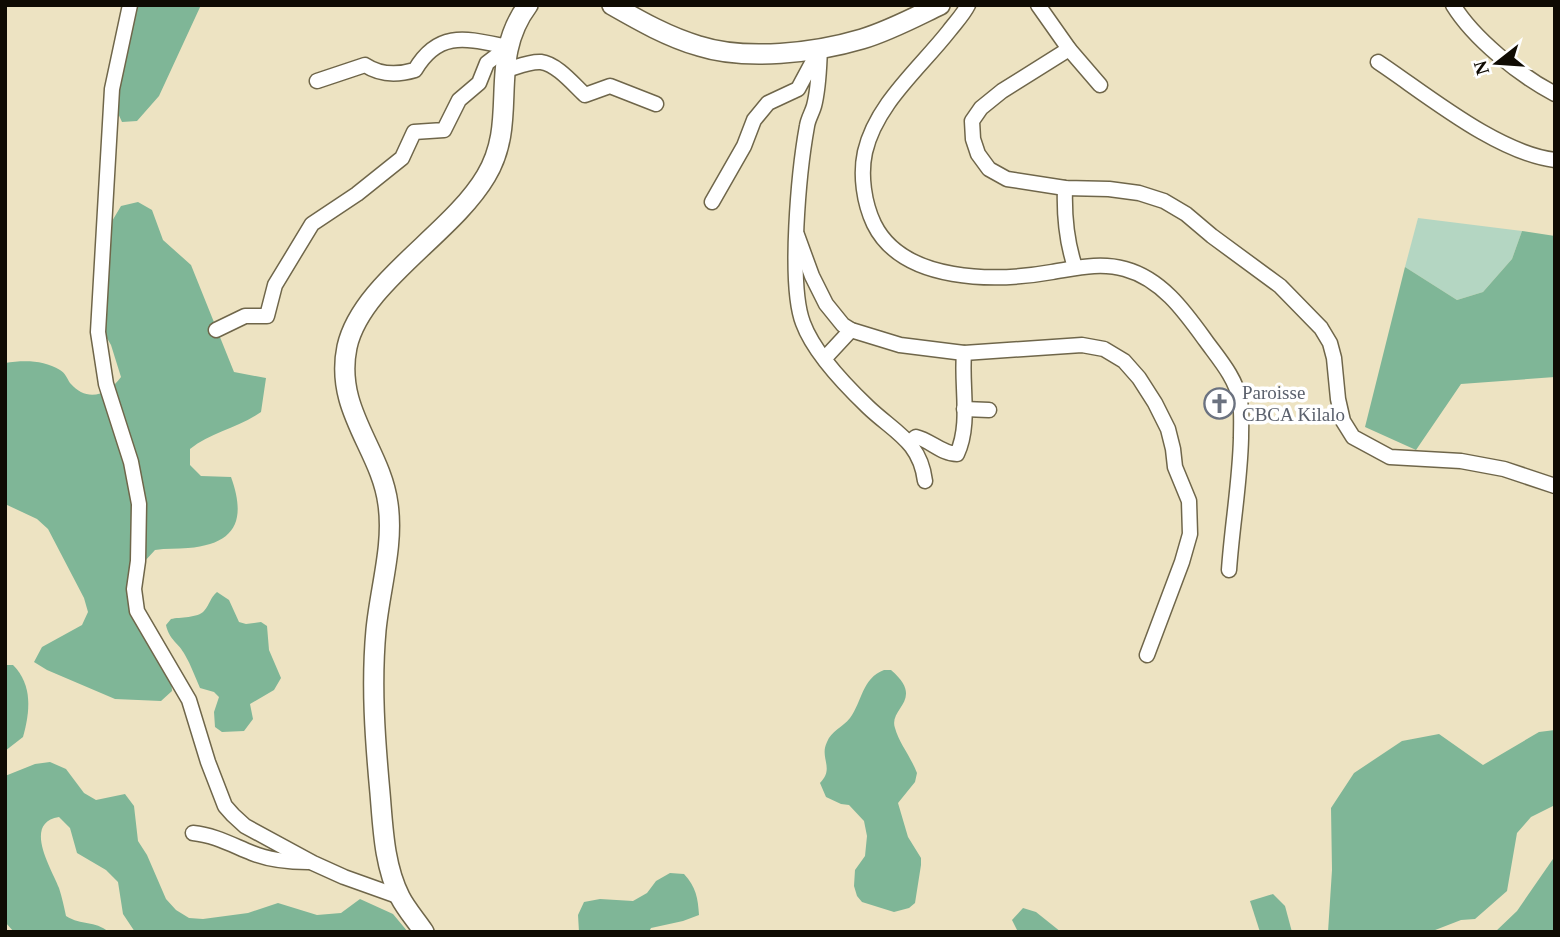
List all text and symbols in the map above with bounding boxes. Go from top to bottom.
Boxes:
north arrow [1462,28,1532,98]
text: N [1469,58,1493,77]
place label: Paroisse CBCA Kilalo [1242,382,1345,425]
church icon: Paroisse CBCA Kilalo [1202,386,1236,420]

